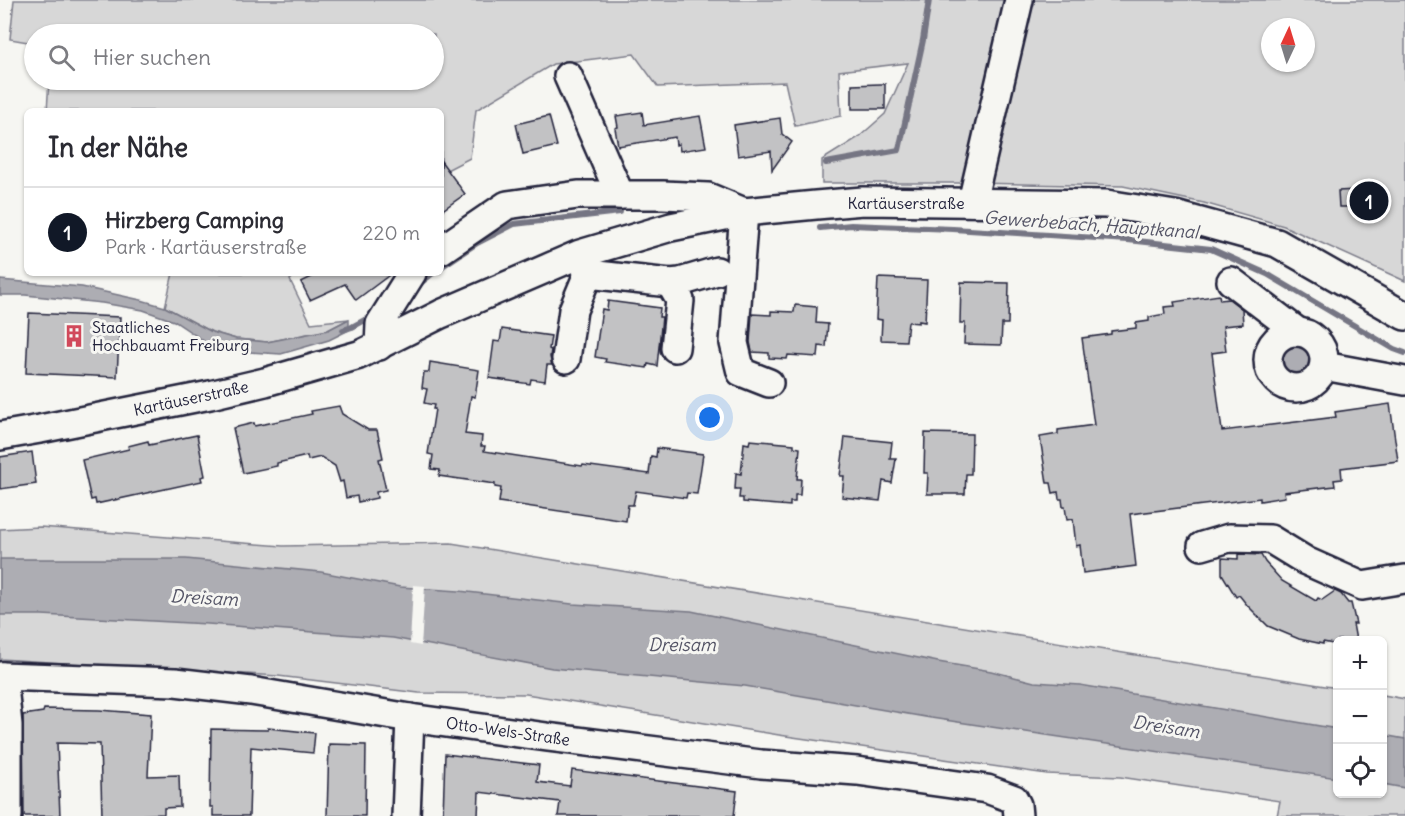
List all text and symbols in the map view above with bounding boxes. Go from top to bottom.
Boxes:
north arrow [1261,18,1315,72]
search box [24,24,444,90]
icon: search [45,41,78,74]
text: Hier suchen [93,43,211,71]
text: In der Nähe [48,131,188,164]
pin: 1 [1350,178,1388,224]
street label: Kartäuserstraße [847,193,965,213]
text: Hirzberg Camping [105,206,284,234]
water label: Gewerbebach, Hauptkanal [983,206,1202,244]
text: 1 [64,220,71,245]
text: 220 m [363,220,420,245]
text: Park · Kartäuserstraße [105,234,307,259]
place label: Staatliches Hochbauamt Freiburg [92,317,249,355]
building icon: Staatliches Hochbauamt Freiburg [61,323,87,349]
street label: Kartäuserstraße [132,376,250,420]
your location [695,403,724,432]
water label: Dreisam [170,584,240,611]
water label: Dreisam [648,633,717,656]
map controls [1333,636,1387,798]
button: + [1333,636,1387,690]
button: − [1333,690,1387,744]
water label: Dreisam [1131,710,1202,743]
street label: Otto-Wels-Straße [445,712,571,750]
button: locate [1333,744,1387,798]

